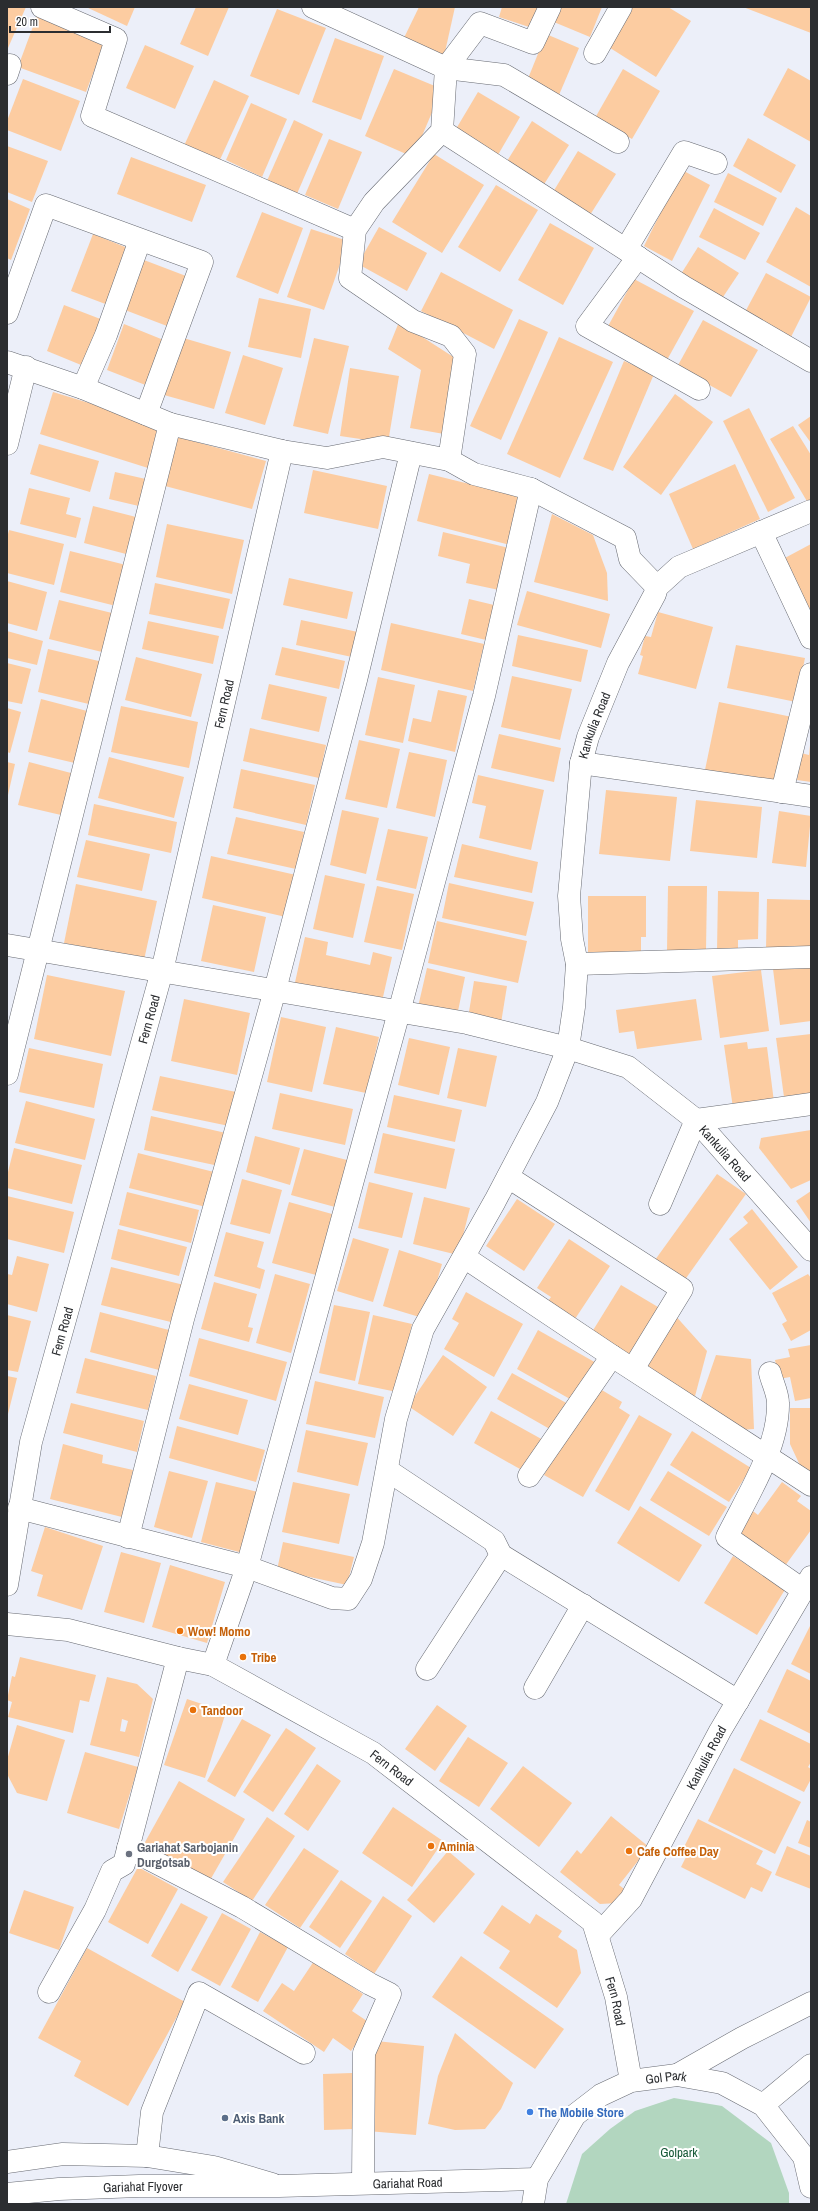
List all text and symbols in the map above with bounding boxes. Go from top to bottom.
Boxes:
scale bar [10,8,110,34]
text: 20 m [16,14,38,30]
street label: Fern Road [210,678,238,730]
street label: Kankulia Road [575,690,614,761]
street label: Fern Road [134,993,164,1046]
street label: Kankulia Road [695,1122,755,1185]
street label: Fern Road [47,1305,77,1358]
place label: Wow! Momo [188,1623,251,1640]
marker: Wow! Momo [175,1626,185,1636]
place label: Tribe [251,1649,277,1666]
marker: Tribe [238,1652,248,1662]
place label: Tandoor [201,1702,244,1719]
marker: Tandoor [188,1705,198,1715]
street label: Kankulia Road [683,1723,730,1793]
street label: Fern Road [367,1746,417,1790]
place label: Aminia [439,1838,475,1855]
place label: Gariahat Sarbojanin Durgotsab [137,1839,238,1871]
marker: Aminia [426,1841,436,1851]
place label: Cafe Coffee Day [637,1843,719,1860]
marker: Cafe Coffee Day [624,1846,634,1856]
marker: Gariahat Sarbojanin Durgotsab [124,1849,134,1859]
street label: Fern Road [601,1975,629,2027]
street label: Gol Park [644,2067,689,2088]
place label: The Mobile Store [538,2104,624,2121]
marker: The Mobile Store [525,2107,535,2117]
place label: Axis Bank [233,2110,285,2127]
marker: Axis Bank [220,2113,230,2123]
park label: Golpark [660,2144,698,2161]
street label: Gariahat Road [372,2174,443,2192]
street label: Gariahat Flyover [103,2178,183,2196]

